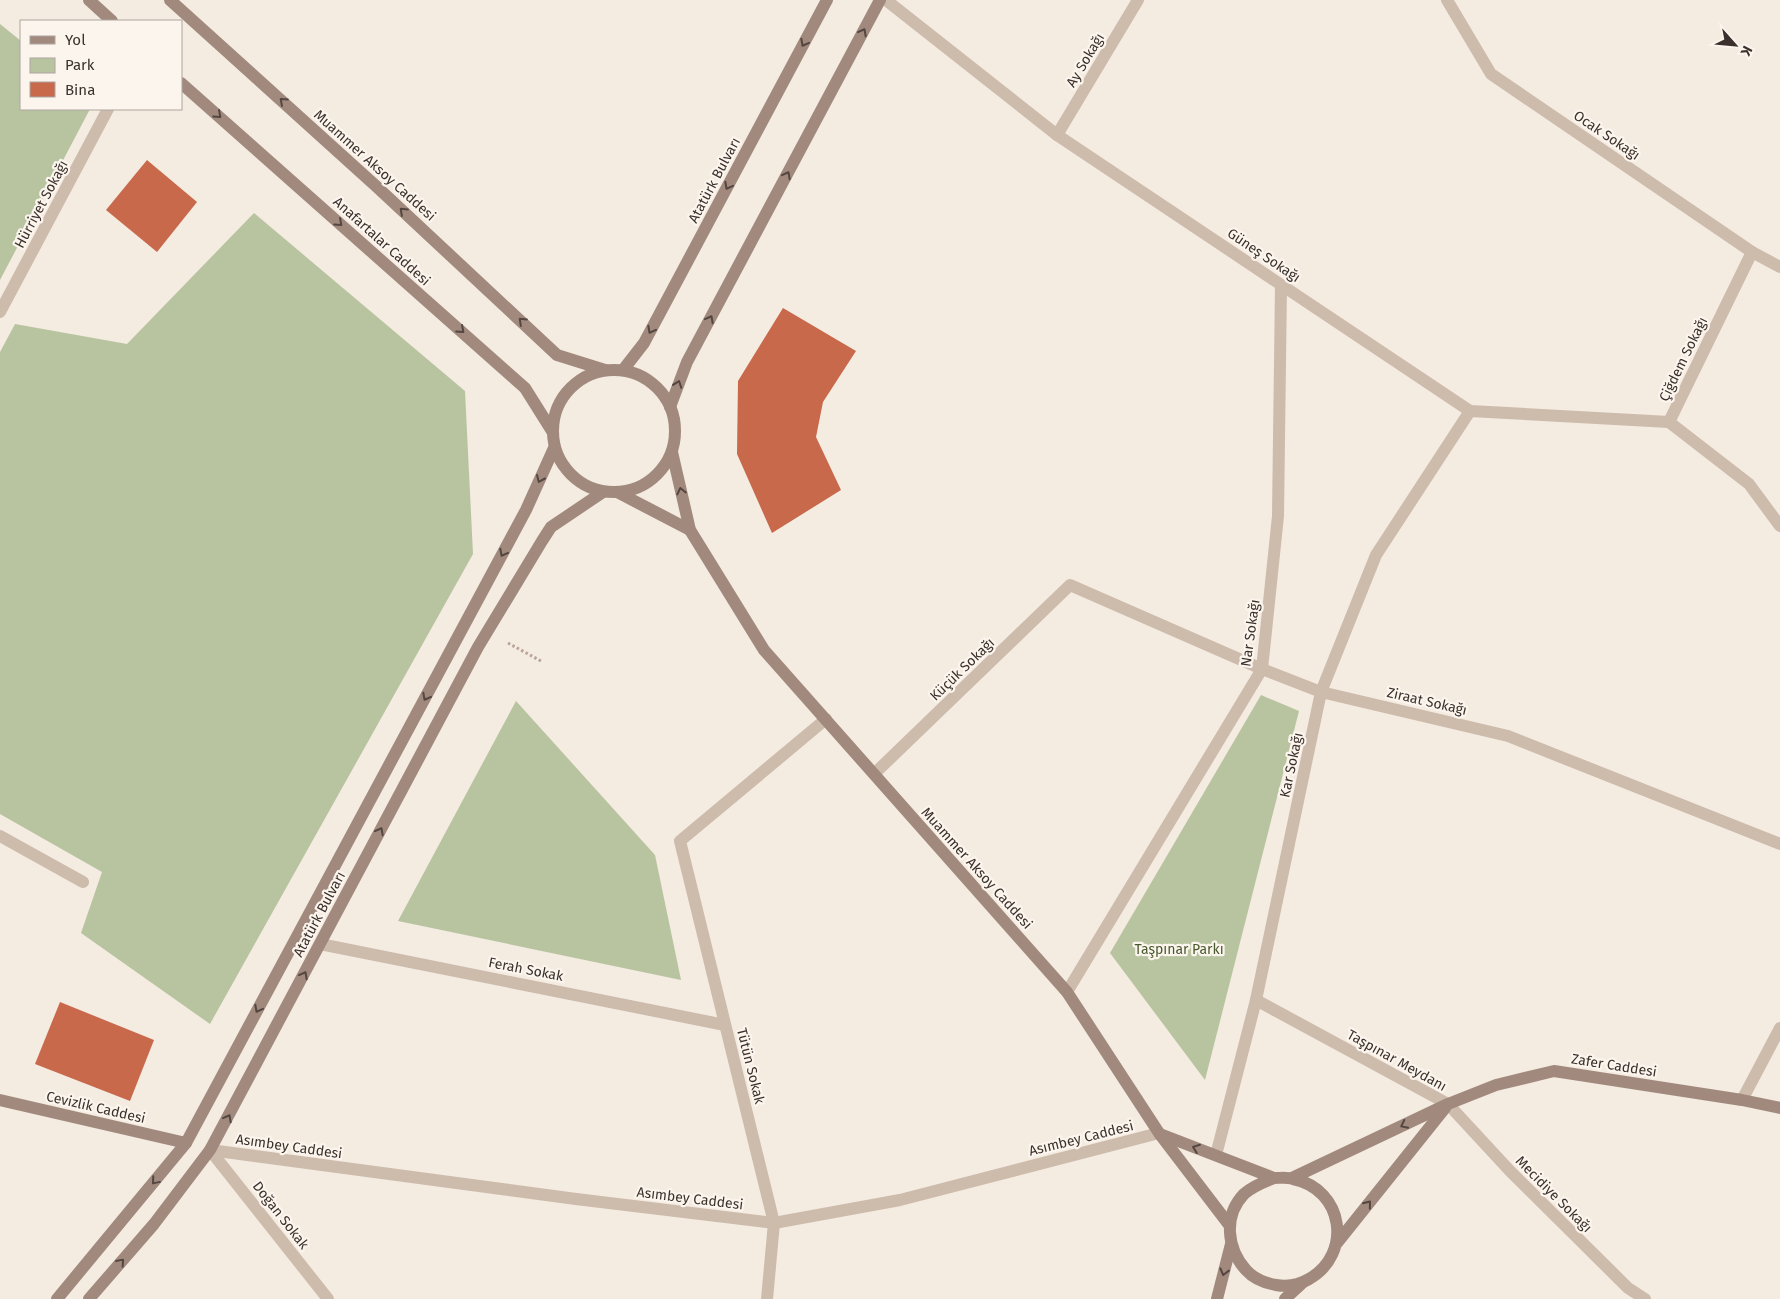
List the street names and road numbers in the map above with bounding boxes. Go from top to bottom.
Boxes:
street label: Ay Sokağı [1063,30,1108,90]
street label: Muammer Aksoy Caddesi [310,106,439,225]
street label: Ocak Sokağı [1570,107,1643,164]
street label: Atatürk Bulvarı [685,135,744,226]
street label: Hürriyet Sokağı [11,157,72,251]
street label: Anafartalar Caddesi [330,193,434,289]
street label: Güneş Sokağı [1224,225,1304,286]
street label: Çiğdem Sokağı [1656,314,1711,404]
street label: Nar Sokağı [1237,598,1264,668]
street label: Küçük Sokağı [926,634,998,704]
street label: Ziraat Sokağı [1385,684,1469,719]
street label: Kar Sokağı [1276,731,1307,799]
street label: Muammer Aksoy Caddesi [917,804,1036,933]
street label: Atatürk Bulvarı [290,869,349,960]
street label: Ferah Sokak [487,954,566,985]
street label: Tütün Sokak [733,1026,768,1107]
street label: Taşpınar Meydanı [1344,1026,1450,1095]
street label: Zafer Caddesi [1570,1050,1658,1081]
street label: Cevizlik Caddesi [45,1088,147,1127]
street label: Asımbey Caddesi [1027,1117,1135,1160]
street label: Asımbey Caddesi [235,1131,343,1162]
street label: Mecidiye Sokağı [1512,1153,1595,1236]
street label: Doğan Sokak [249,1178,313,1253]
street label: Asımbey Caddesi [636,1184,744,1213]

